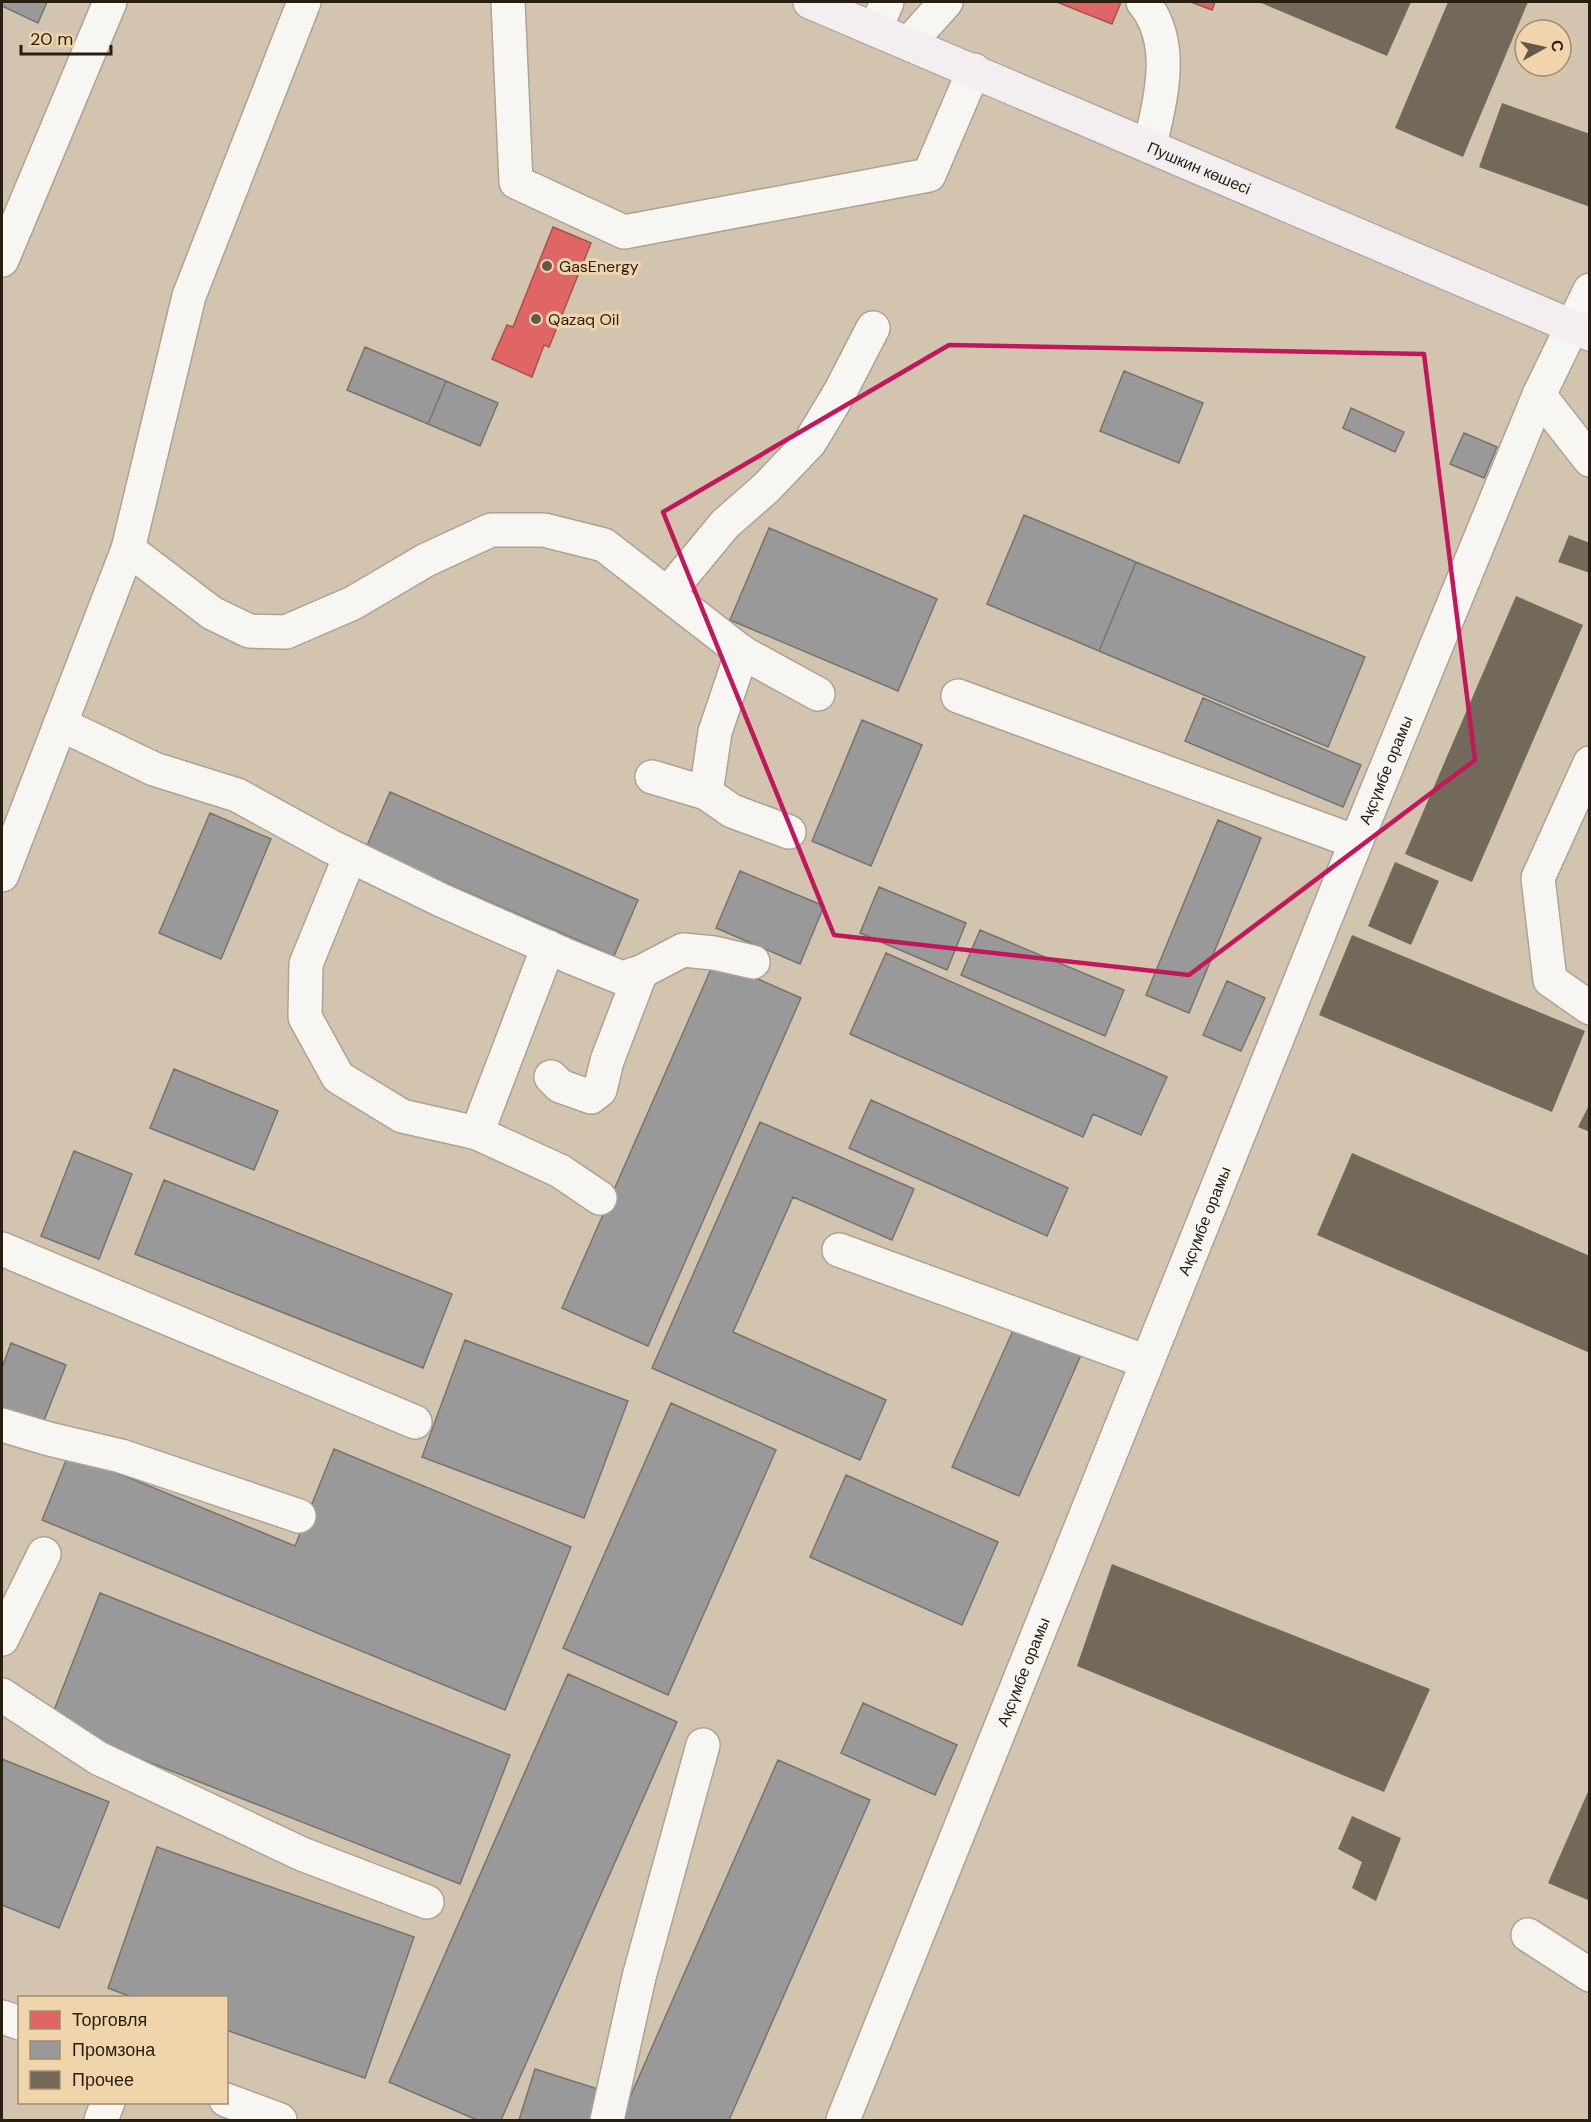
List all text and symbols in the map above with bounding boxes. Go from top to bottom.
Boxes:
scale bar [21,18,111,56]
north arrow [1513,18,1573,78]
text: 20 m [30,27,73,51]
text: С [1546,39,1569,54]
street label: Пушкин көшесі [1144,136,1254,199]
place label: GasEnergy [559,256,639,277]
marker: GasEnergy [540,259,554,273]
place label: Qazaq Oil [548,309,619,330]
marker: Qazaq Oil [529,312,543,326]
street label: Ақсүмбе орамы [1354,712,1417,828]
street label: Ақсүмбе орамы [1173,1163,1235,1278]
street label: Ақсүмбе орамы [992,1614,1054,1729]
legend [18,1996,228,2104]
text: Торговля [72,2008,147,2032]
text: Промзона [72,2038,156,2062]
text: Прочее [72,2068,134,2092]

